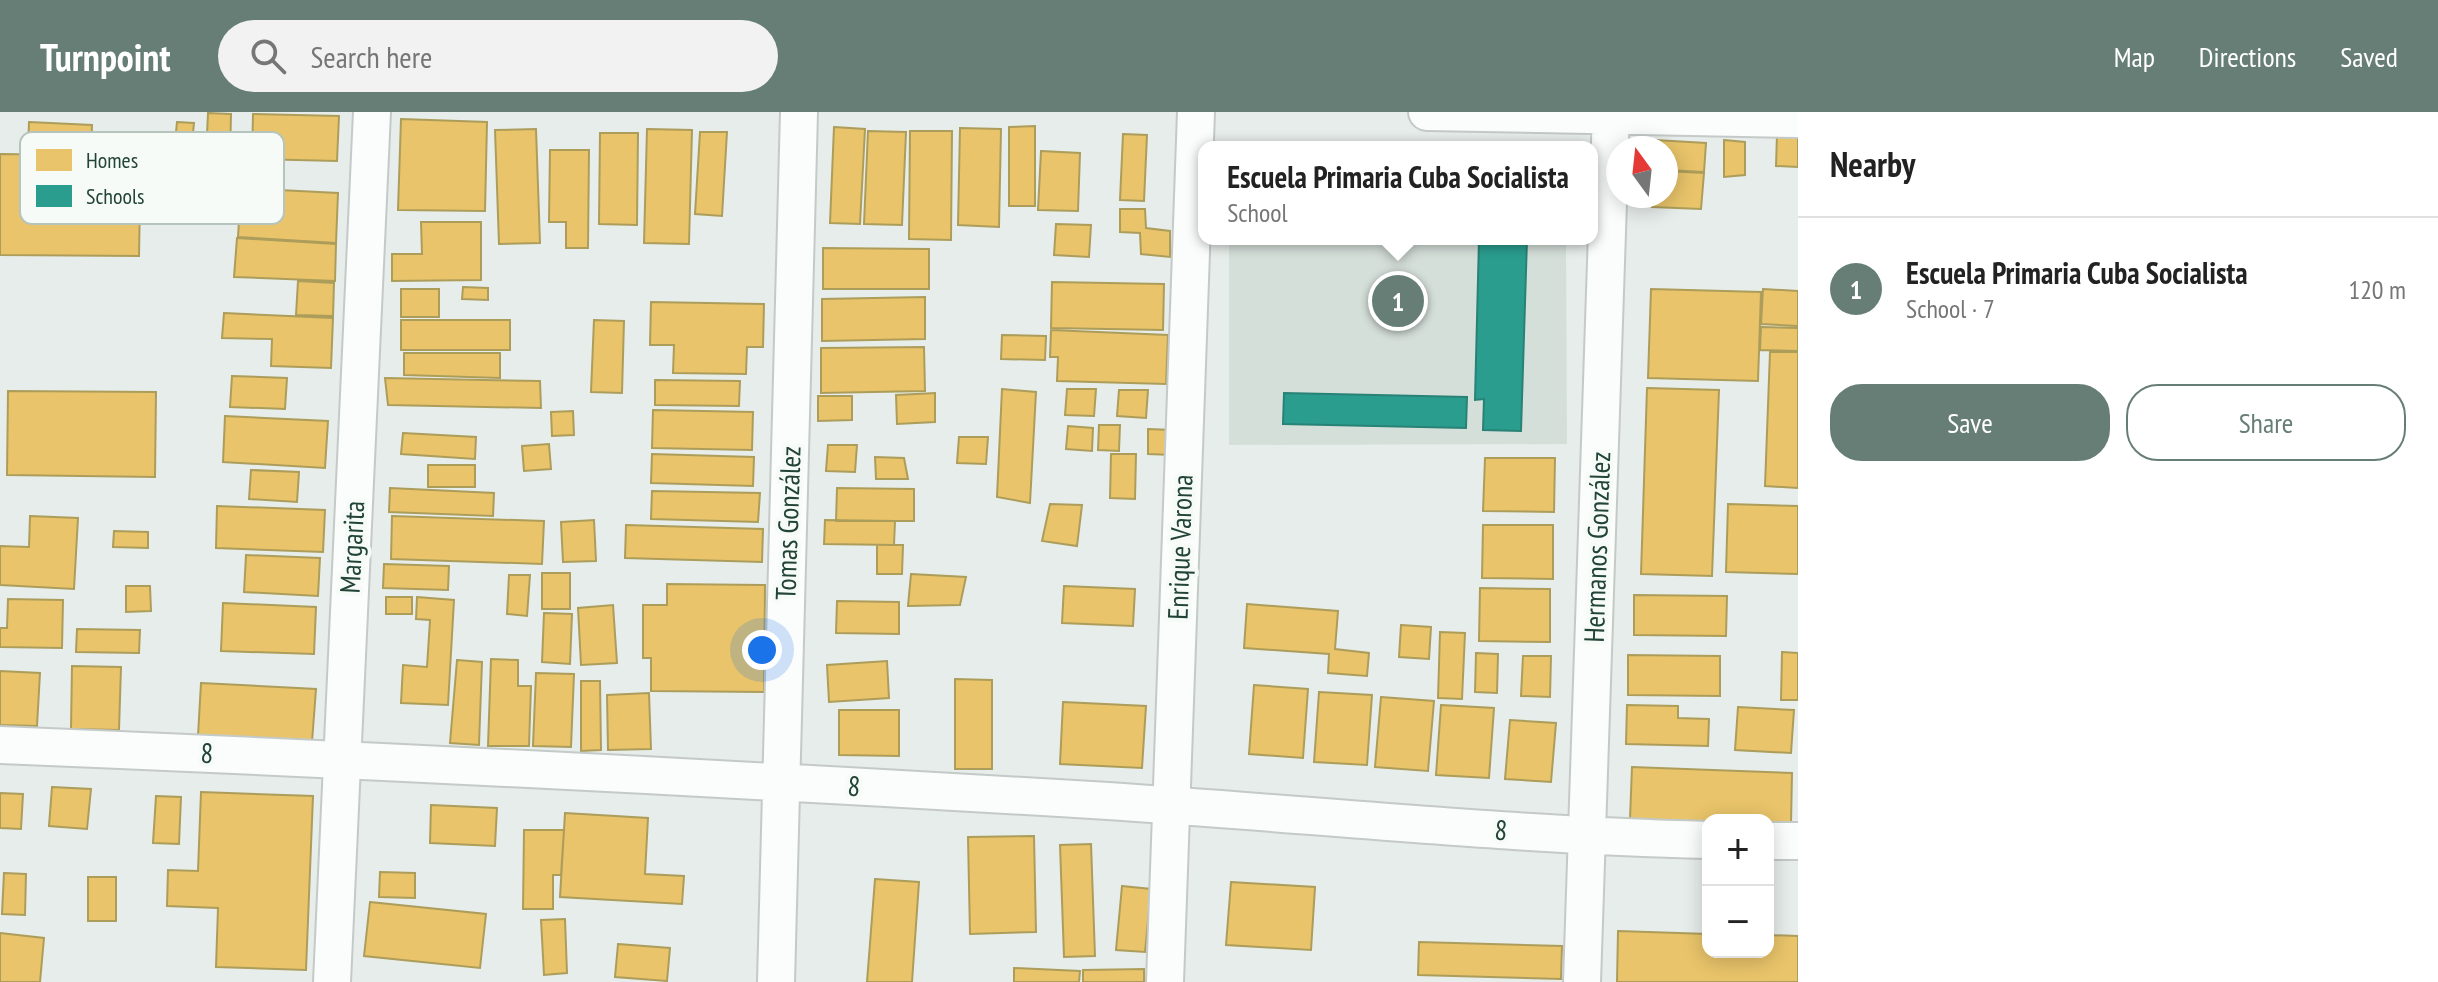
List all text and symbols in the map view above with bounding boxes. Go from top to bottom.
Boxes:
search box [218,20,778,92]
text: Turnpoint [40,32,170,81]
icon: search [246,34,290,78]
text: Search here [310,37,432,76]
text: Map [2114,38,2155,75]
text: Directions [2199,38,2296,75]
text: Saved [2340,38,2398,75]
legend [20,132,284,224]
north arrow [1606,136,1678,208]
popup [1198,141,1598,245]
text: Nearby [1830,142,1915,186]
text: Homes [86,146,138,174]
text: Escuela Primaria Cuba Socialista [1227,157,1569,196]
text: Schools [86,182,145,210]
text: School [1227,196,1288,229]
text: Escuela Primaria Cuba Socialista [1906,253,2248,292]
pin: 1 [1372,271,1424,331]
text: 1 [1850,273,1862,306]
text: 120 m [2348,273,2406,306]
text: School · 7 [1906,292,1995,325]
button: Save [1830,384,2110,461]
button: Share [2126,384,2406,461]
street label: Tomas González [766,445,809,601]
street label: Hermanos González [1575,451,1618,643]
street label: Enrique Varona [1158,474,1201,620]
street label: Margarita [331,500,372,594]
your location [742,630,782,670]
street label: 8 [200,734,214,771]
street label: 8 [846,767,862,804]
street label: 8 [1493,811,1509,848]
map controls [1702,814,1774,958]
button: + [1702,814,1774,886]
button: − [1702,886,1774,958]

